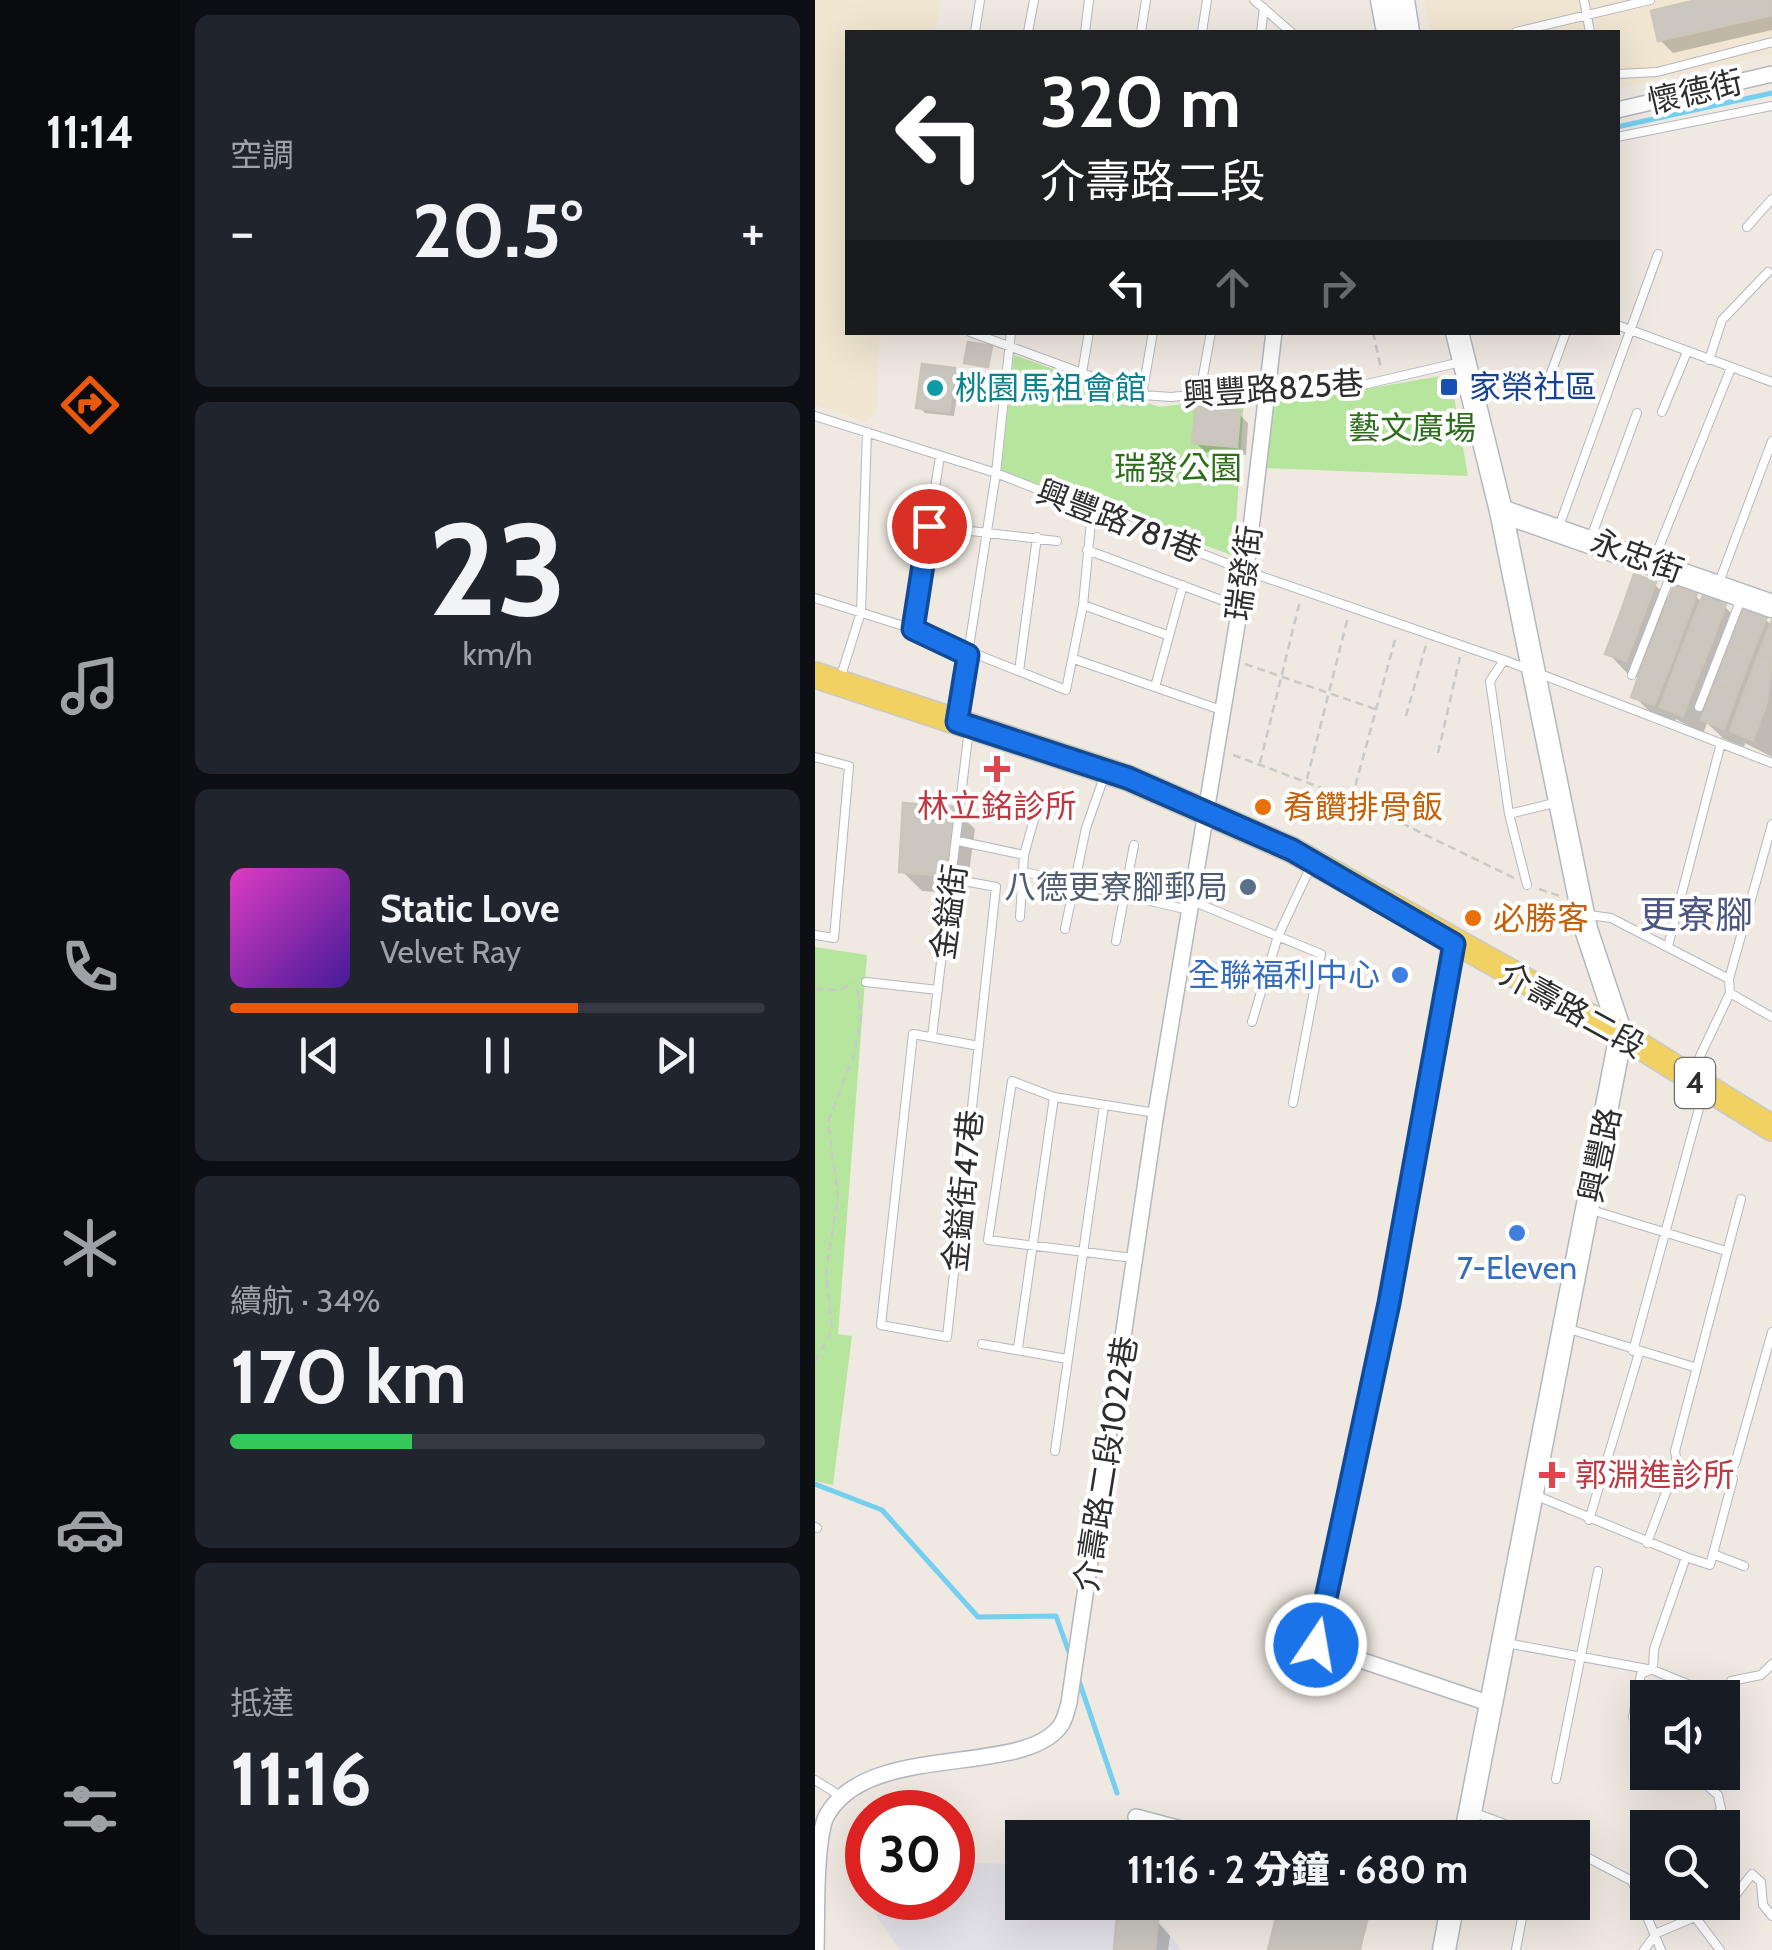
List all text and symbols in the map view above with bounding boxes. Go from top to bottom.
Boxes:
text: 320 m [1040,59,1241,145]
street label: 懷德街 [1644,62,1746,121]
icon: left [875,70,1005,200]
text: 11:14 [46,105,134,159]
text: 空調 [230,135,294,174]
text: 介壽路二段 [1040,154,1265,208]
text: 20.5° [412,185,583,276]
text: − [230,198,254,265]
text: + [741,198,765,265]
icon: left [1100,260,1155,315]
icon: ahead [1205,260,1260,315]
icon: right [1310,260,1365,315]
street label: 興豐路825巷 [1181,363,1365,414]
place label: 家榮社區 [1469,367,1597,406]
place label: 桃園馬祖會館 [955,368,1147,407]
icon: directions [55,370,125,440]
marker: 家榮社區 [1438,376,1460,398]
marker: 桃園馬祖會館 [924,377,946,399]
park label: 藝文廣場 [1348,408,1476,447]
park label: 瑞發公園 [1114,448,1242,487]
street label: 興豐路781巷 [1031,471,1207,570]
pin [887,484,972,569]
text: 23 [428,490,567,648]
icon: arrive [902,499,957,554]
street label: 永忠街 [1585,521,1689,590]
street label: 瑞發街 [1218,523,1269,623]
text: km/h [462,634,533,673]
icon: music [55,651,125,721]
marker: 林立銘診所 [984,756,1010,782]
place label: 林立銘診所 [917,786,1077,825]
place label: 肴饡排骨飯 [1283,787,1443,826]
marker: 肴饡排骨飯 [1252,796,1274,818]
street label: 金鎰街 [923,862,974,962]
place label: 八德更寮腳郵局 [1004,867,1228,906]
marker: 八德更寮腳郵局 [1237,876,1259,898]
text: Static Love [380,885,559,932]
district label: 更寮腳 [1639,891,1753,938]
place label: 必勝客 [1493,898,1589,937]
marker: 必勝客 [1462,907,1484,929]
icon: phone [55,932,125,1002]
text: Velvet Ray [380,932,521,971]
street label: 介壽路二段 [1493,954,1652,1065]
place label: 全聯福利中心 [1188,955,1380,994]
marker: 全聯福利中心 [1389,964,1411,986]
icon: previous [292,1028,347,1083]
icon: pause [470,1028,525,1083]
icon: next [648,1028,703,1083]
road number: 4 [1675,1058,1715,1108]
street label: 興豐路 [1570,1104,1629,1206]
street label: 金鎰街47巷 [935,1108,990,1274]
icon: climate [55,1213,125,1283]
marker: 7-Eleven [1506,1222,1528,1244]
place label: 7-Eleven [1457,1248,1577,1287]
text: 續航 · 34% [230,1281,381,1320]
text: 170 km [230,1331,467,1422]
street label: 介壽路二段1022巷 [1066,1333,1145,1595]
place label: 郭淵進診所 [1575,1455,1735,1494]
marker: 郭淵進診所 [1539,1462,1565,1488]
icon: car [55,1494,125,1564]
position arrow [1264,1593,1368,1697]
map controls [1630,1680,1740,1920]
button: sound [1630,1680,1740,1790]
text: 抵達 [230,1683,294,1722]
text: 11:16 [230,1733,372,1824]
icon: filters [55,1774,125,1844]
speed limit sign: 30 [845,1790,975,1920]
button: search [1630,1810,1740,1920]
text: 11:16 · 2 分鐘 · 680 m [1127,1846,1468,1893]

